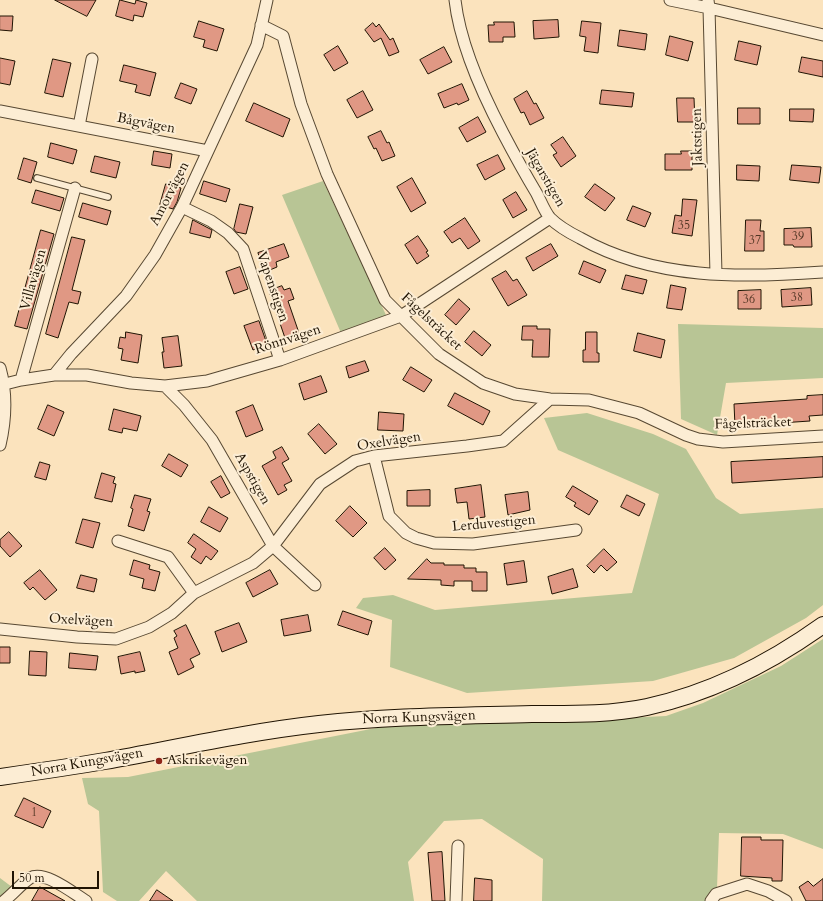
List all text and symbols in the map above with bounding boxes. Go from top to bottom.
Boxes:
street label: Jaktstigen [689,108,707,166]
street label: Bågvägen [116,110,176,138]
street label: Jägarstigen [521,146,569,210]
street label: Amorvägen [147,159,193,229]
house number: 35 [678,219,690,233]
house number: 39 [792,230,804,244]
house number: 37 [749,234,761,248]
street label: Villavägen [17,247,51,313]
street label: Vapenstigen [252,250,292,324]
street label: Fågelsträcket [397,290,465,354]
house number: 38 [791,291,803,305]
house number: 36 [743,293,755,307]
street label: Rönnvägen [253,321,323,359]
street label: Fågelsträcket [714,414,792,434]
street label: Oxelvägen [356,429,422,455]
street label: Aspstigen [230,450,274,508]
street label: Lerduvestigen [452,512,536,536]
street label: Oxelvägen [48,611,114,631]
street label: Norra Kungsvägen [362,708,476,728]
street label: Norra Kungsvägen [30,745,144,781]
place label: Askrikevägen [167,753,247,769]
marker: Askrikevägen [154,756,164,766]
house number: 1 [31,806,37,820]
scale bar [14,863,101,889]
text: 50 m [19,870,45,886]

